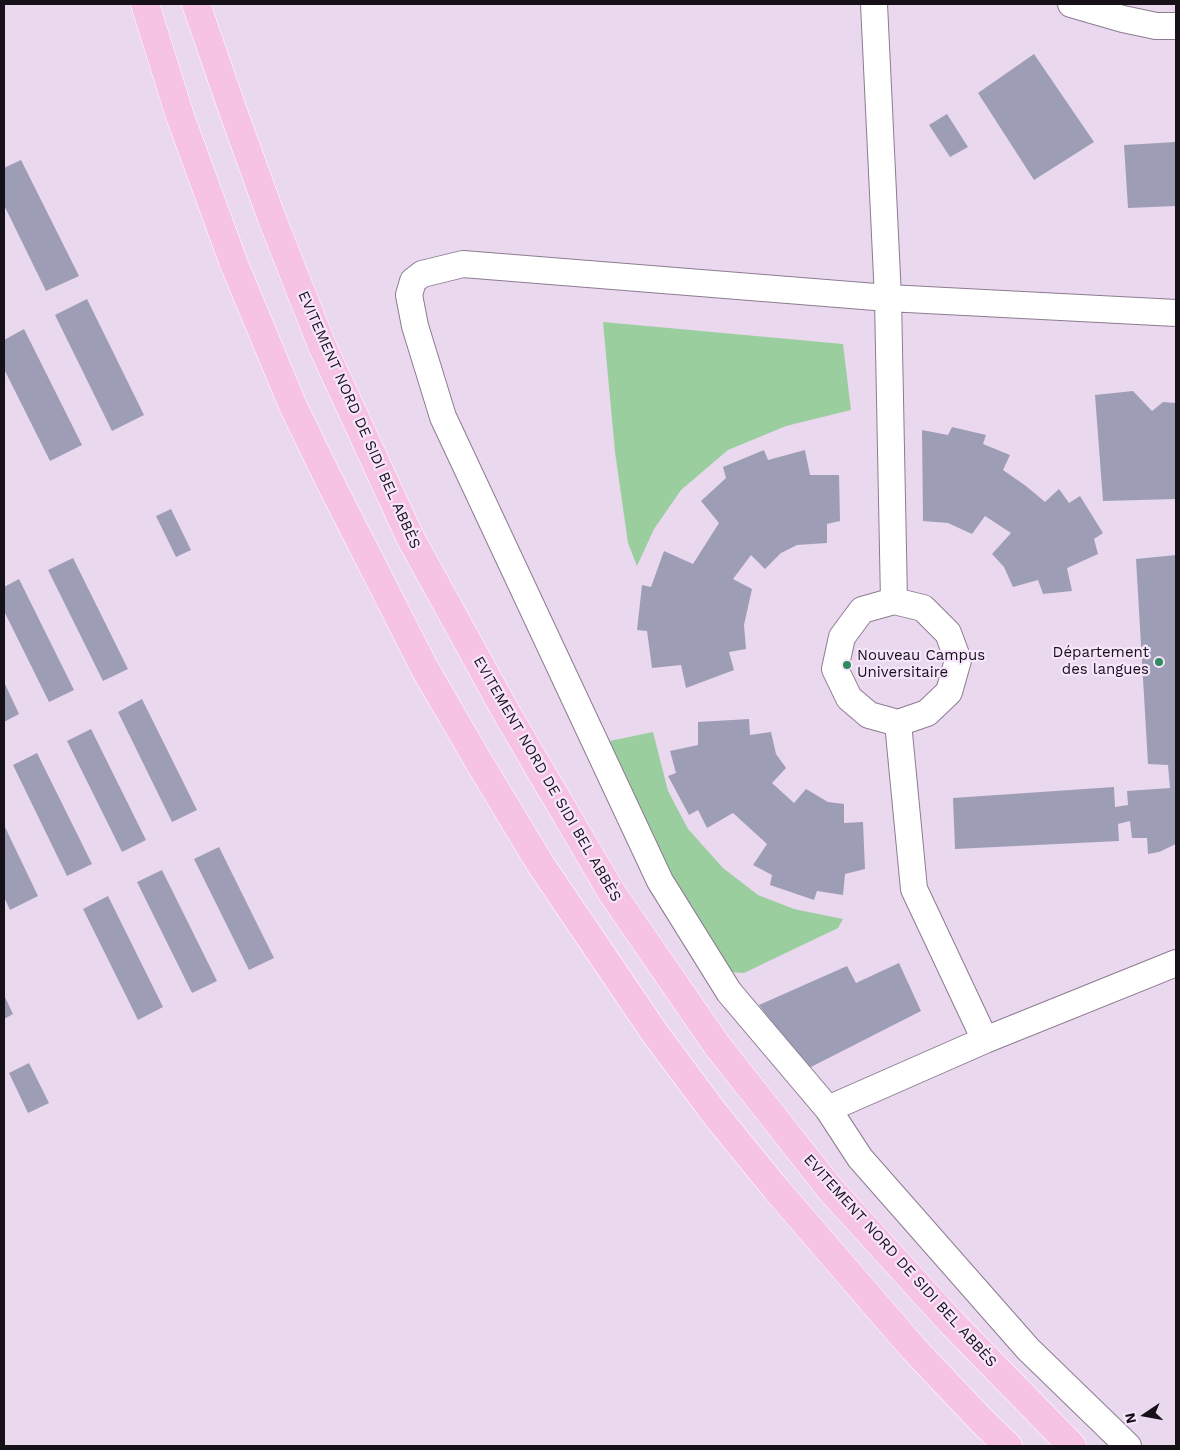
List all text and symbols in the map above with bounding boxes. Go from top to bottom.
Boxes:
street label: EVITEMENT NORD DE SIDI BEL ABBÈS [294,288,424,552]
place label: Département des langues [1053,644,1149,679]
place label: Nouveau Campus Universitaire [857,647,985,682]
street label: EVITEMENT NORD DE SIDI BEL ABBÈS [469,653,625,905]
marker: Département des langues [1153,656,1165,668]
marker: Nouveau Campus Universitaire [841,659,853,671]
street label: EVITEMENT NORD DE SIDI BEL ABBÈS [800,1151,1000,1371]
north arrow [1120,1390,1170,1440]
text: N [1121,1411,1139,1425]

